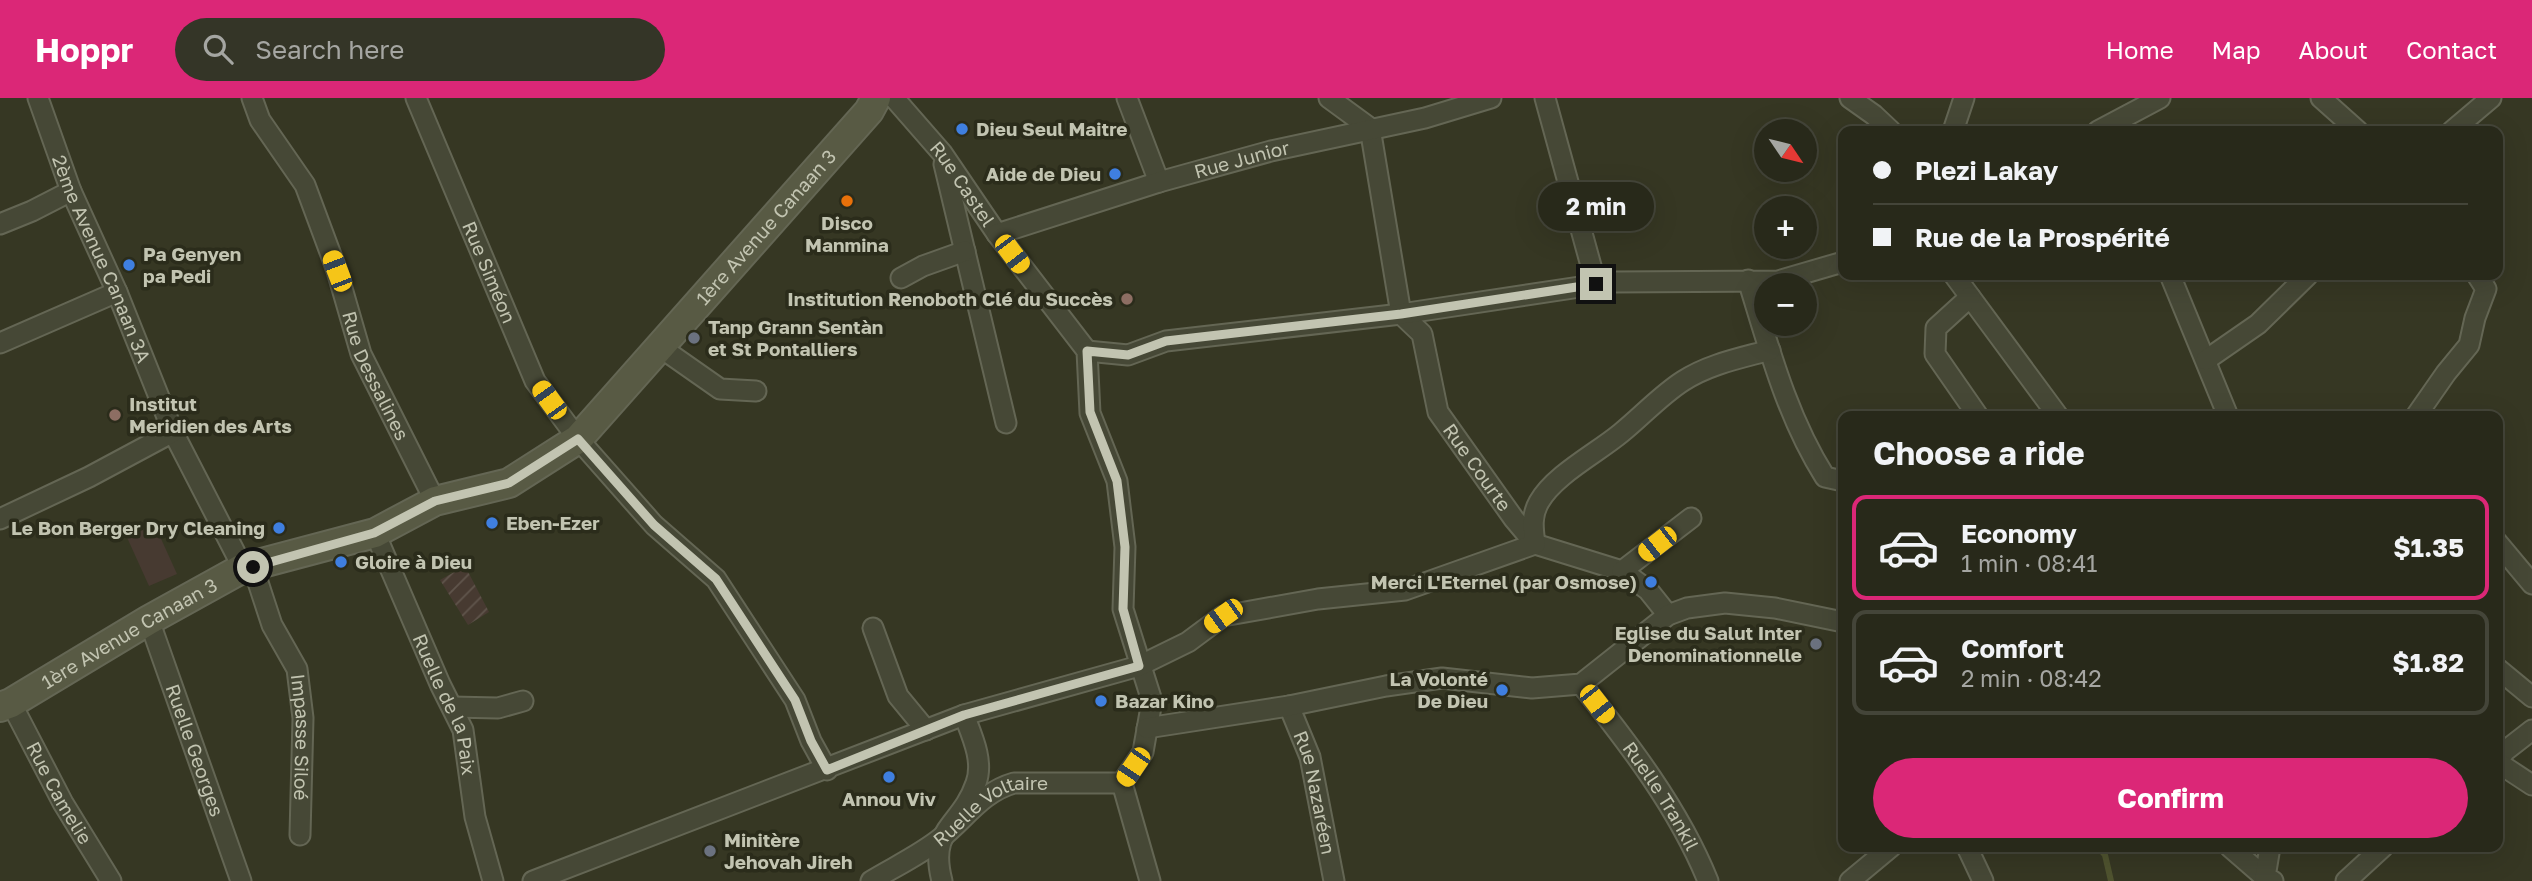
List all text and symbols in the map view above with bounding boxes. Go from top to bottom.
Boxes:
search box [175,18,665,81]
text: Hoppr [35,30,133,69]
icon: search [199,30,237,68]
text: Search here [255,34,404,65]
text: Home [2106,35,2174,64]
text: Map [2212,35,2261,64]
text: About [2299,35,2368,64]
text: Contact [2406,35,2497,64]
place label: Dieu Seul Maitre [976,117,1128,140]
north arrow [1754,119,1816,182]
map controls [1754,119,1817,336]
marker: Dieu Seul Maitre [954,121,970,137]
street label: Rue Junior [1192,135,1292,183]
street label: Rue Castel [926,136,1000,230]
street label: 1ère Avenue Canaan 3 [691,144,840,309]
street label: 2ème Avenue Canaan 3A [48,152,156,366]
text: Plezi Lakay [1915,155,2058,186]
place label: Aide de Dieu [986,162,1101,185]
marker: Aide de Dieu [1107,166,1123,182]
callout: 2 min [1538,183,1654,232]
text: 2 min [1566,192,1626,220]
marker: Disco Manmina [839,193,855,209]
button: + [1754,196,1817,259]
place label: Disco Manmina [805,211,889,256]
street label: Rue Siméon [458,218,521,326]
text: Rue de la Prospérité [1915,222,2170,253]
car [991,231,1034,277]
place label: Pa Genyen pa Pedi [143,242,241,287]
car [320,248,355,294]
marker: Pa Genyen pa Pedi [121,257,137,273]
route end [1580,268,1612,300]
button: − [1754,273,1817,336]
place label: Institution Renoboth Clé du Succès [787,287,1113,310]
marker: Institution Renoboth Clé du Succès [1119,291,1135,307]
street label: Rue Dessalines [338,308,414,444]
place label: Tanp Grann Sentàn et St Pontalliers [708,315,883,360]
marker: Tanp Grann Sentàn et St Pontalliers [686,330,702,346]
car [529,377,570,423]
place label: Institut Meridien des Arts [129,392,292,437]
marker: Institut Meridien des Arts [107,407,123,423]
street label: Rue Courte [1439,419,1517,515]
text: Choose a ride [1873,434,2085,472]
place label: Eben-Ezer [506,511,600,534]
marker: Eben-Ezer [484,515,500,531]
place label: Le Bon Berger Dry Cleaning [11,516,265,539]
icon: car [1877,516,1940,579]
text: Economy [1961,518,2077,549]
marker: Le Bon Berger Dry Cleaning [271,520,287,536]
car [1634,523,1681,565]
text: $1.35 [2393,532,2464,563]
text: 1 min · 08:41 [1961,549,2097,577]
place label: Gloire à Dieu [355,550,472,573]
route start [237,551,269,583]
marker: Gloire à Dieu [333,554,349,570]
place label: Merci L'Eternel (par Osmose) [1371,570,1637,593]
street label: 1ère Avenue Canaan 3 [37,573,221,693]
marker: Merci L'Eternel (par Osmose) [1643,574,1659,590]
car [1200,595,1247,637]
place label: Eglise du Salut Inter Denominationnelle [1615,621,1803,666]
street label: Ruelle de la Paix [409,630,481,777]
icon: car [1877,631,1940,694]
text: Comfort [1961,633,2064,664]
marker: Eglise du Salut Inter Denominationnelle [1808,636,1824,652]
text: $1.82 [2392,647,2464,678]
text: 2 min · 08:42 [1961,664,2102,692]
place label: La Volonté De Dieu [1389,667,1488,712]
street label: Impasse Siloé [287,672,315,801]
street label: Ruelle Georges [161,681,229,819]
car [1576,681,1619,727]
marker: La Volonté De Dieu [1494,682,1510,698]
place label: Bazar Kino [1115,689,1214,712]
marker: Bazar Kino [1093,693,1109,709]
street label: Rue Nazaréen [1289,727,1341,856]
street label: Ruelle Trankil [1619,737,1704,854]
street label: Rue Camelie [22,738,97,848]
car [1113,744,1154,790]
button: Confirm [1873,758,2468,838]
marker: Annou Viv [881,769,897,785]
street label: Ruelle Voltaire [928,771,1048,851]
place label: Annou Viv [842,787,937,810]
place label: Minitère Jehovah Jireh [724,828,852,873]
marker: Minitère Jehovah Jireh [702,843,718,859]

